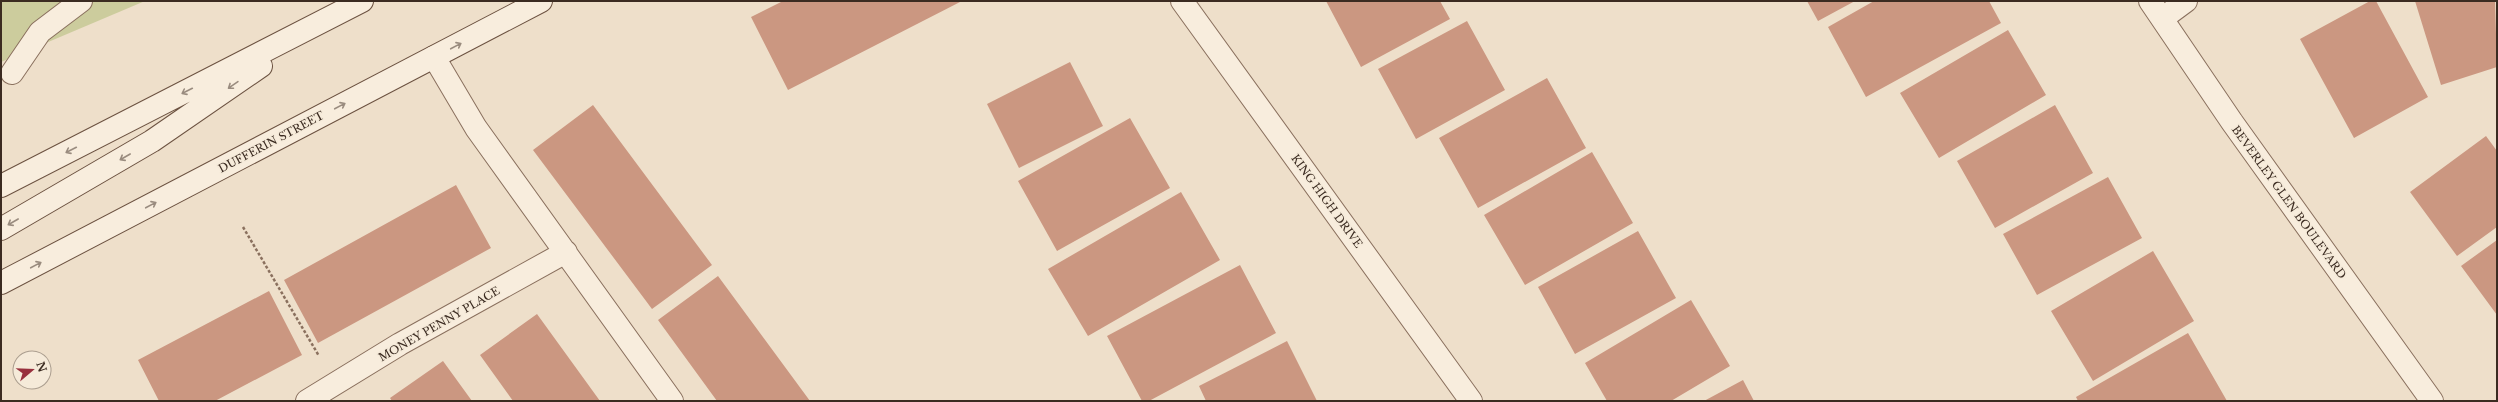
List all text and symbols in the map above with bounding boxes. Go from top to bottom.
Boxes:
one-way arrow [449,41,461,49]
one-way arrow [228,81,239,89]
one-way arrow [181,88,193,95]
one-way arrow [334,102,346,109]
street label: DUFFERIN STREET [216,108,326,176]
street label: BEVERLEY GLEN BOULEVARD [2229,123,2349,282]
one-way arrow [65,147,77,154]
street label: KING HIGH DRIVE [1288,151,1366,251]
one-way arrow [119,153,131,161]
one-way arrow [145,201,157,208]
one-way arrow [7,218,19,226]
one-way arrow [29,261,41,269]
street label: MONEY PENNY PLACE [376,284,502,364]
north arrow [12,350,52,390]
text: N [33,360,50,375]

